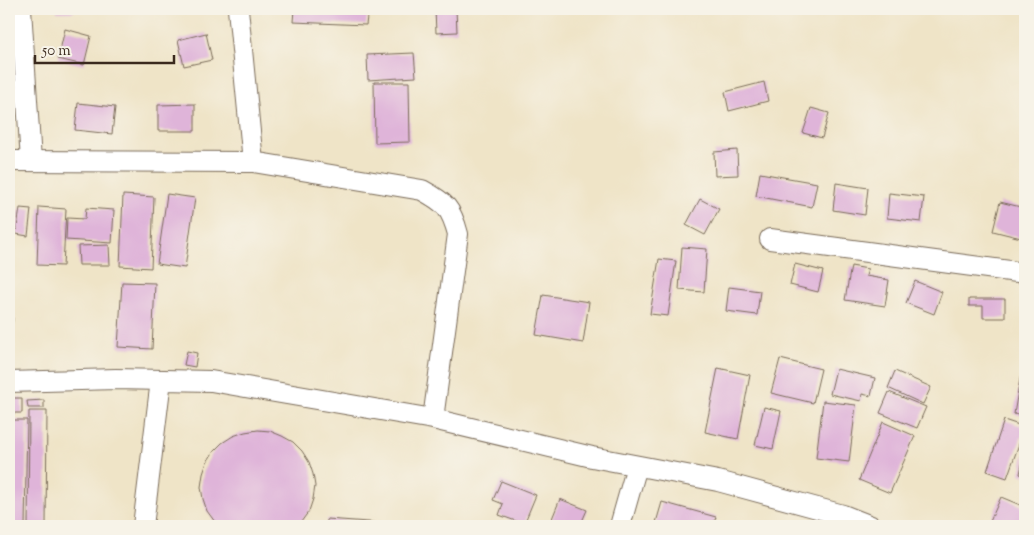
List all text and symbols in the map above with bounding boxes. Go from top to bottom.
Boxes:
scale bar [35,32,174,64]
text: 50 m [41,41,71,62]

